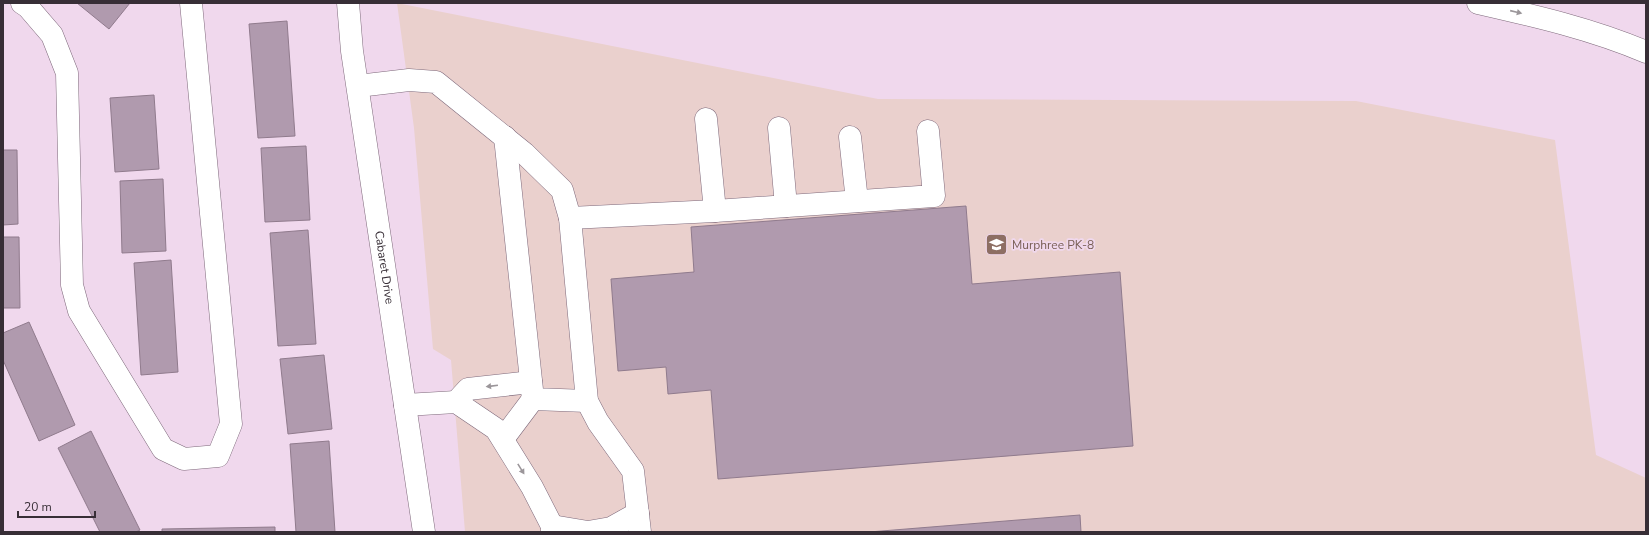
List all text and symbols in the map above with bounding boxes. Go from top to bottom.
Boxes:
one-way arrow [1510,9,1522,15]
street label: Cabaret Drive [371,230,398,305]
school or university icon: Murphree PK-8 [983,232,1009,258]
place label: Murphree PK-8 [1012,237,1094,253]
one-way arrow [486,383,498,390]
one-way arrow [517,464,525,474]
scale bar [18,493,95,519]
text: 20 m [24,499,52,515]

